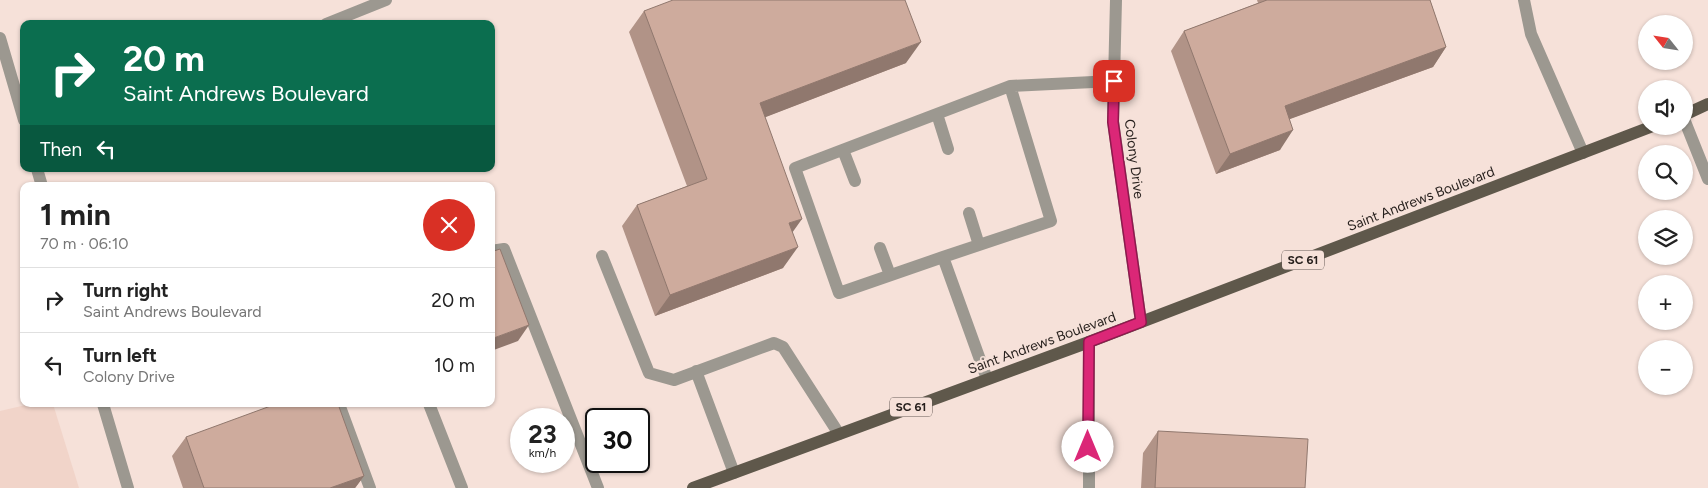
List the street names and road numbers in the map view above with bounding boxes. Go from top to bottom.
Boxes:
street label: Colony Drive [1121,118,1147,200]
street label: Saint Andrews Boulevard [1345,163,1497,235]
road number: SC 61 [1282,250,1324,270]
street label: Saint Andrews Boulevard [966,308,1118,378]
road number: SC 61 [890,398,932,417]

